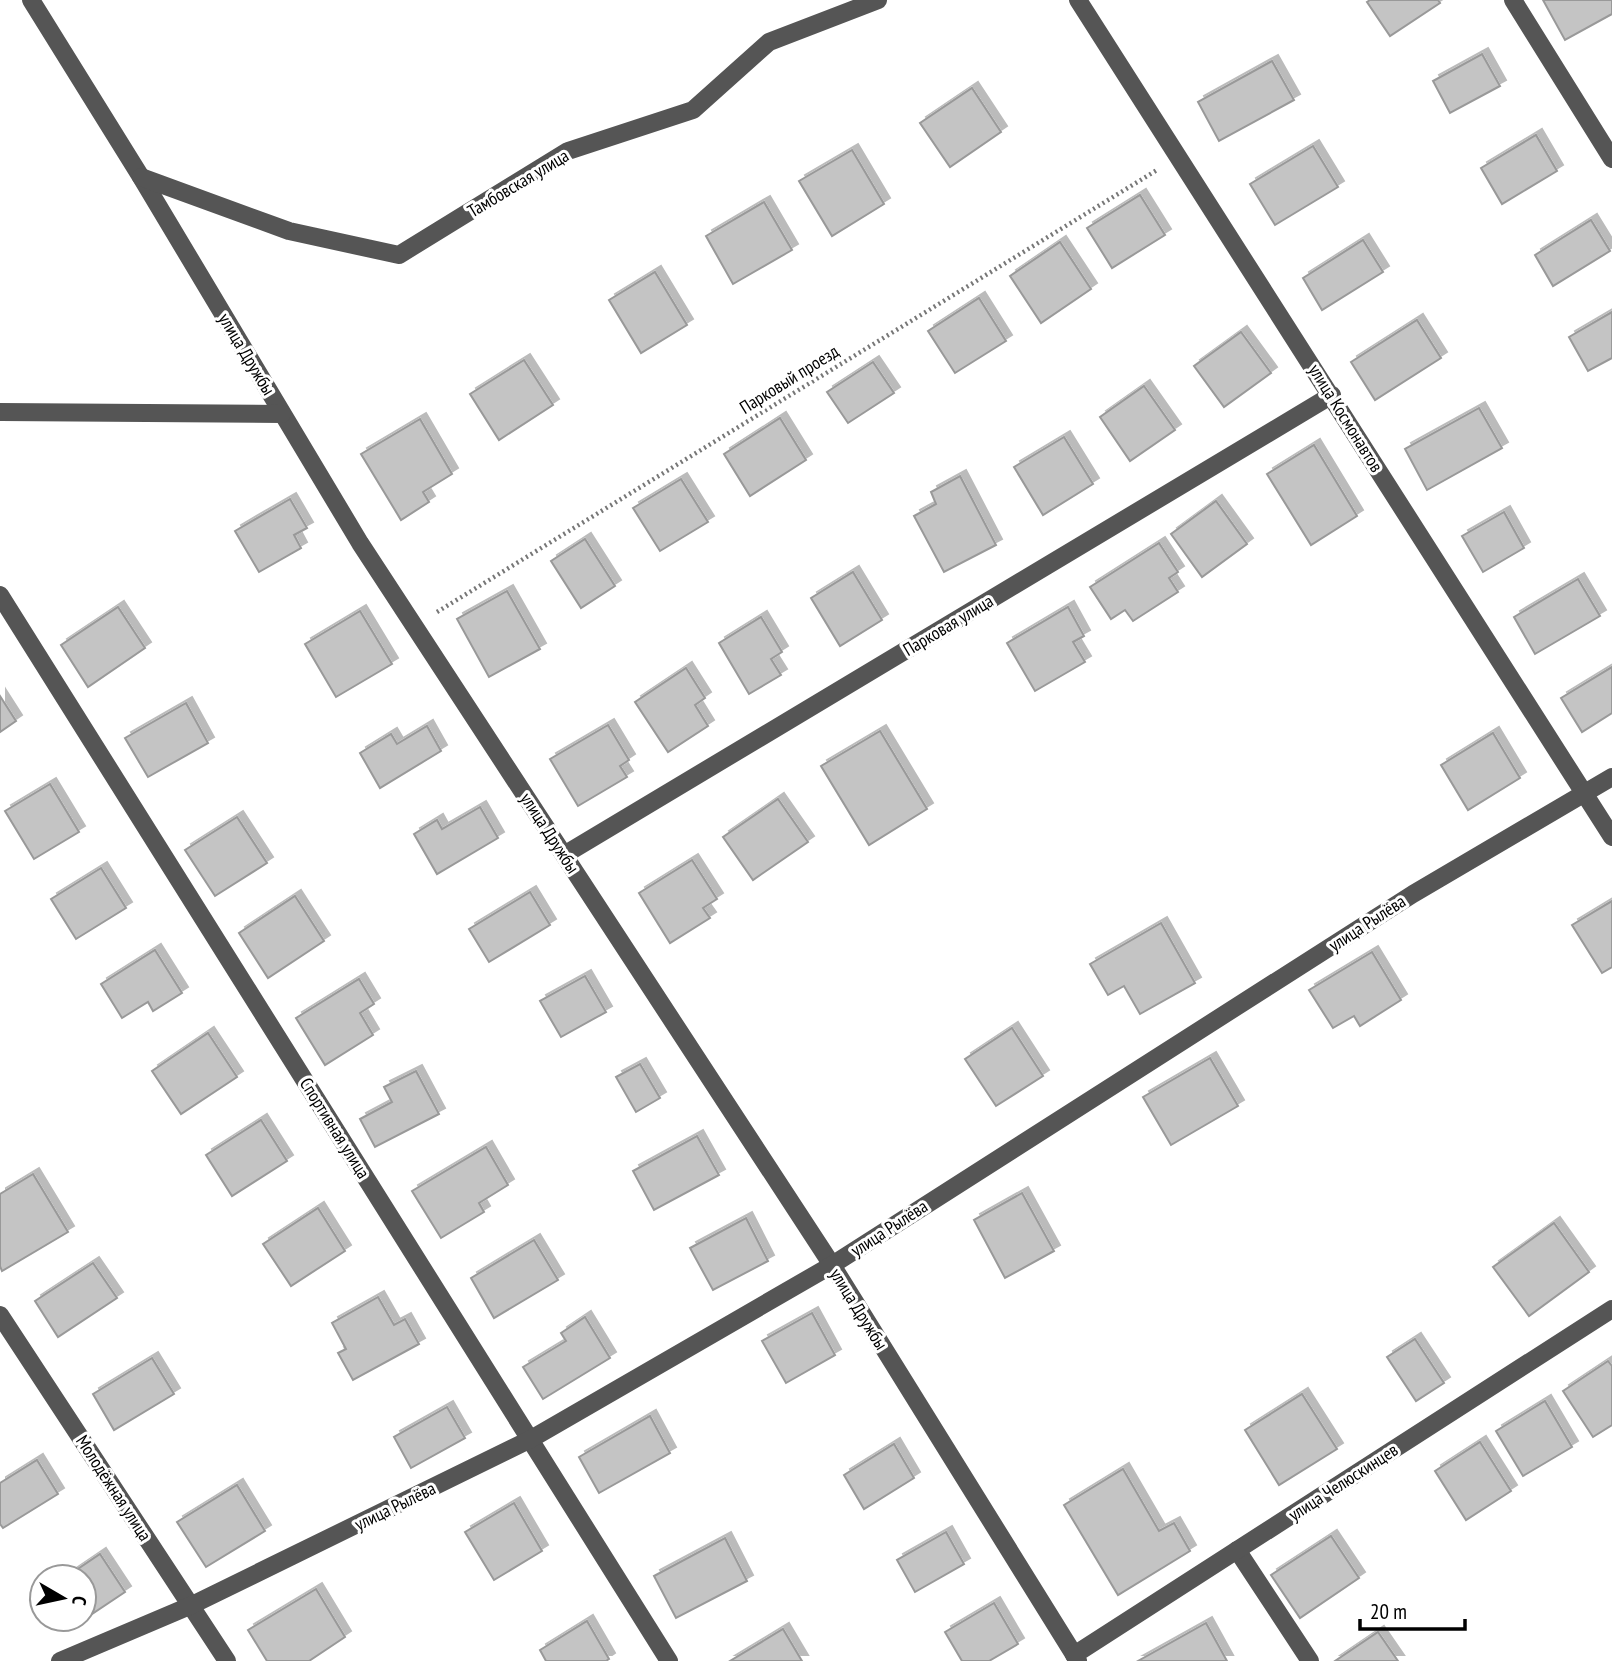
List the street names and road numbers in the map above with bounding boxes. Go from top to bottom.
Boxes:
street label: Тамбовская улица [463,144,573,222]
street label: улица Дружбы [214,309,280,399]
street label: Парковый проезд [735,339,843,419]
street label: улица Космонавтов [1304,360,1388,476]
street label: Парковая улица [899,589,997,661]
street label: улица Дружбы [515,788,585,878]
street label: улица Рылёва [1324,890,1410,956]
street label: Спортивная улица [295,1073,375,1183]
street label: улица Рылёва [846,1195,932,1261]
street label: улица Дружбы [825,1264,893,1354]
street label: Молодёжная улица [71,1431,157,1545]
street label: улица Челюскинцев [1284,1438,1402,1526]
street label: улица Рылёва [351,1477,439,1535]

